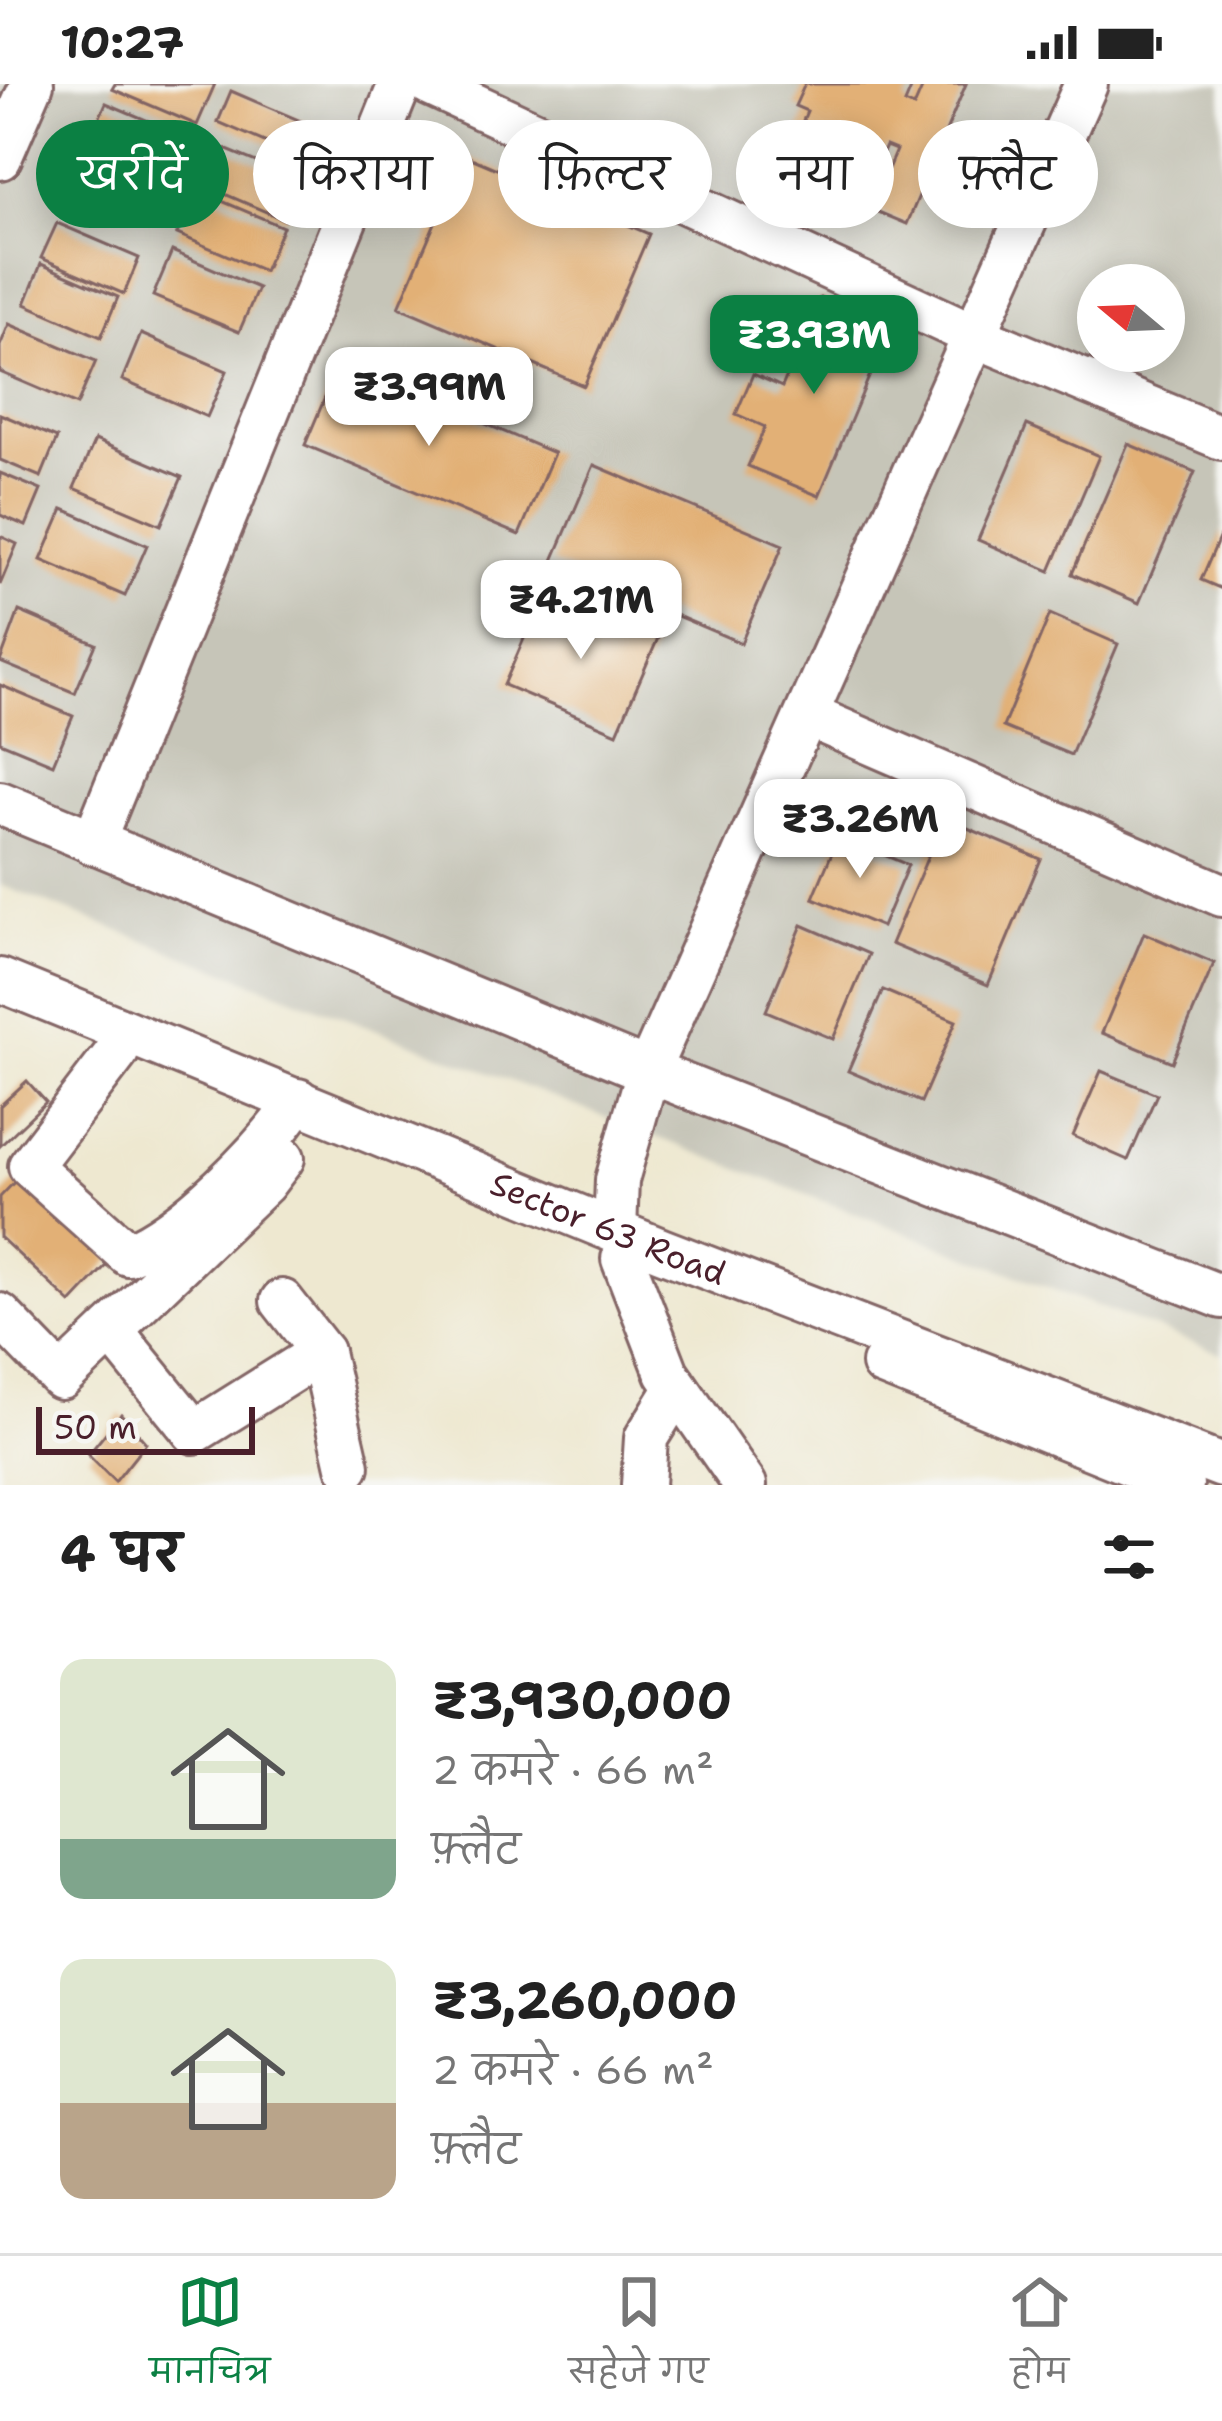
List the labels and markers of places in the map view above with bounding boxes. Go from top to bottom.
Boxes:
pin: ₹3.93M [716,295,912,397]
pin: ₹3.99M [331,347,527,449]
pin: ₹4.21M [483,560,679,662]
pin: ₹3.26M [762,779,958,881]

